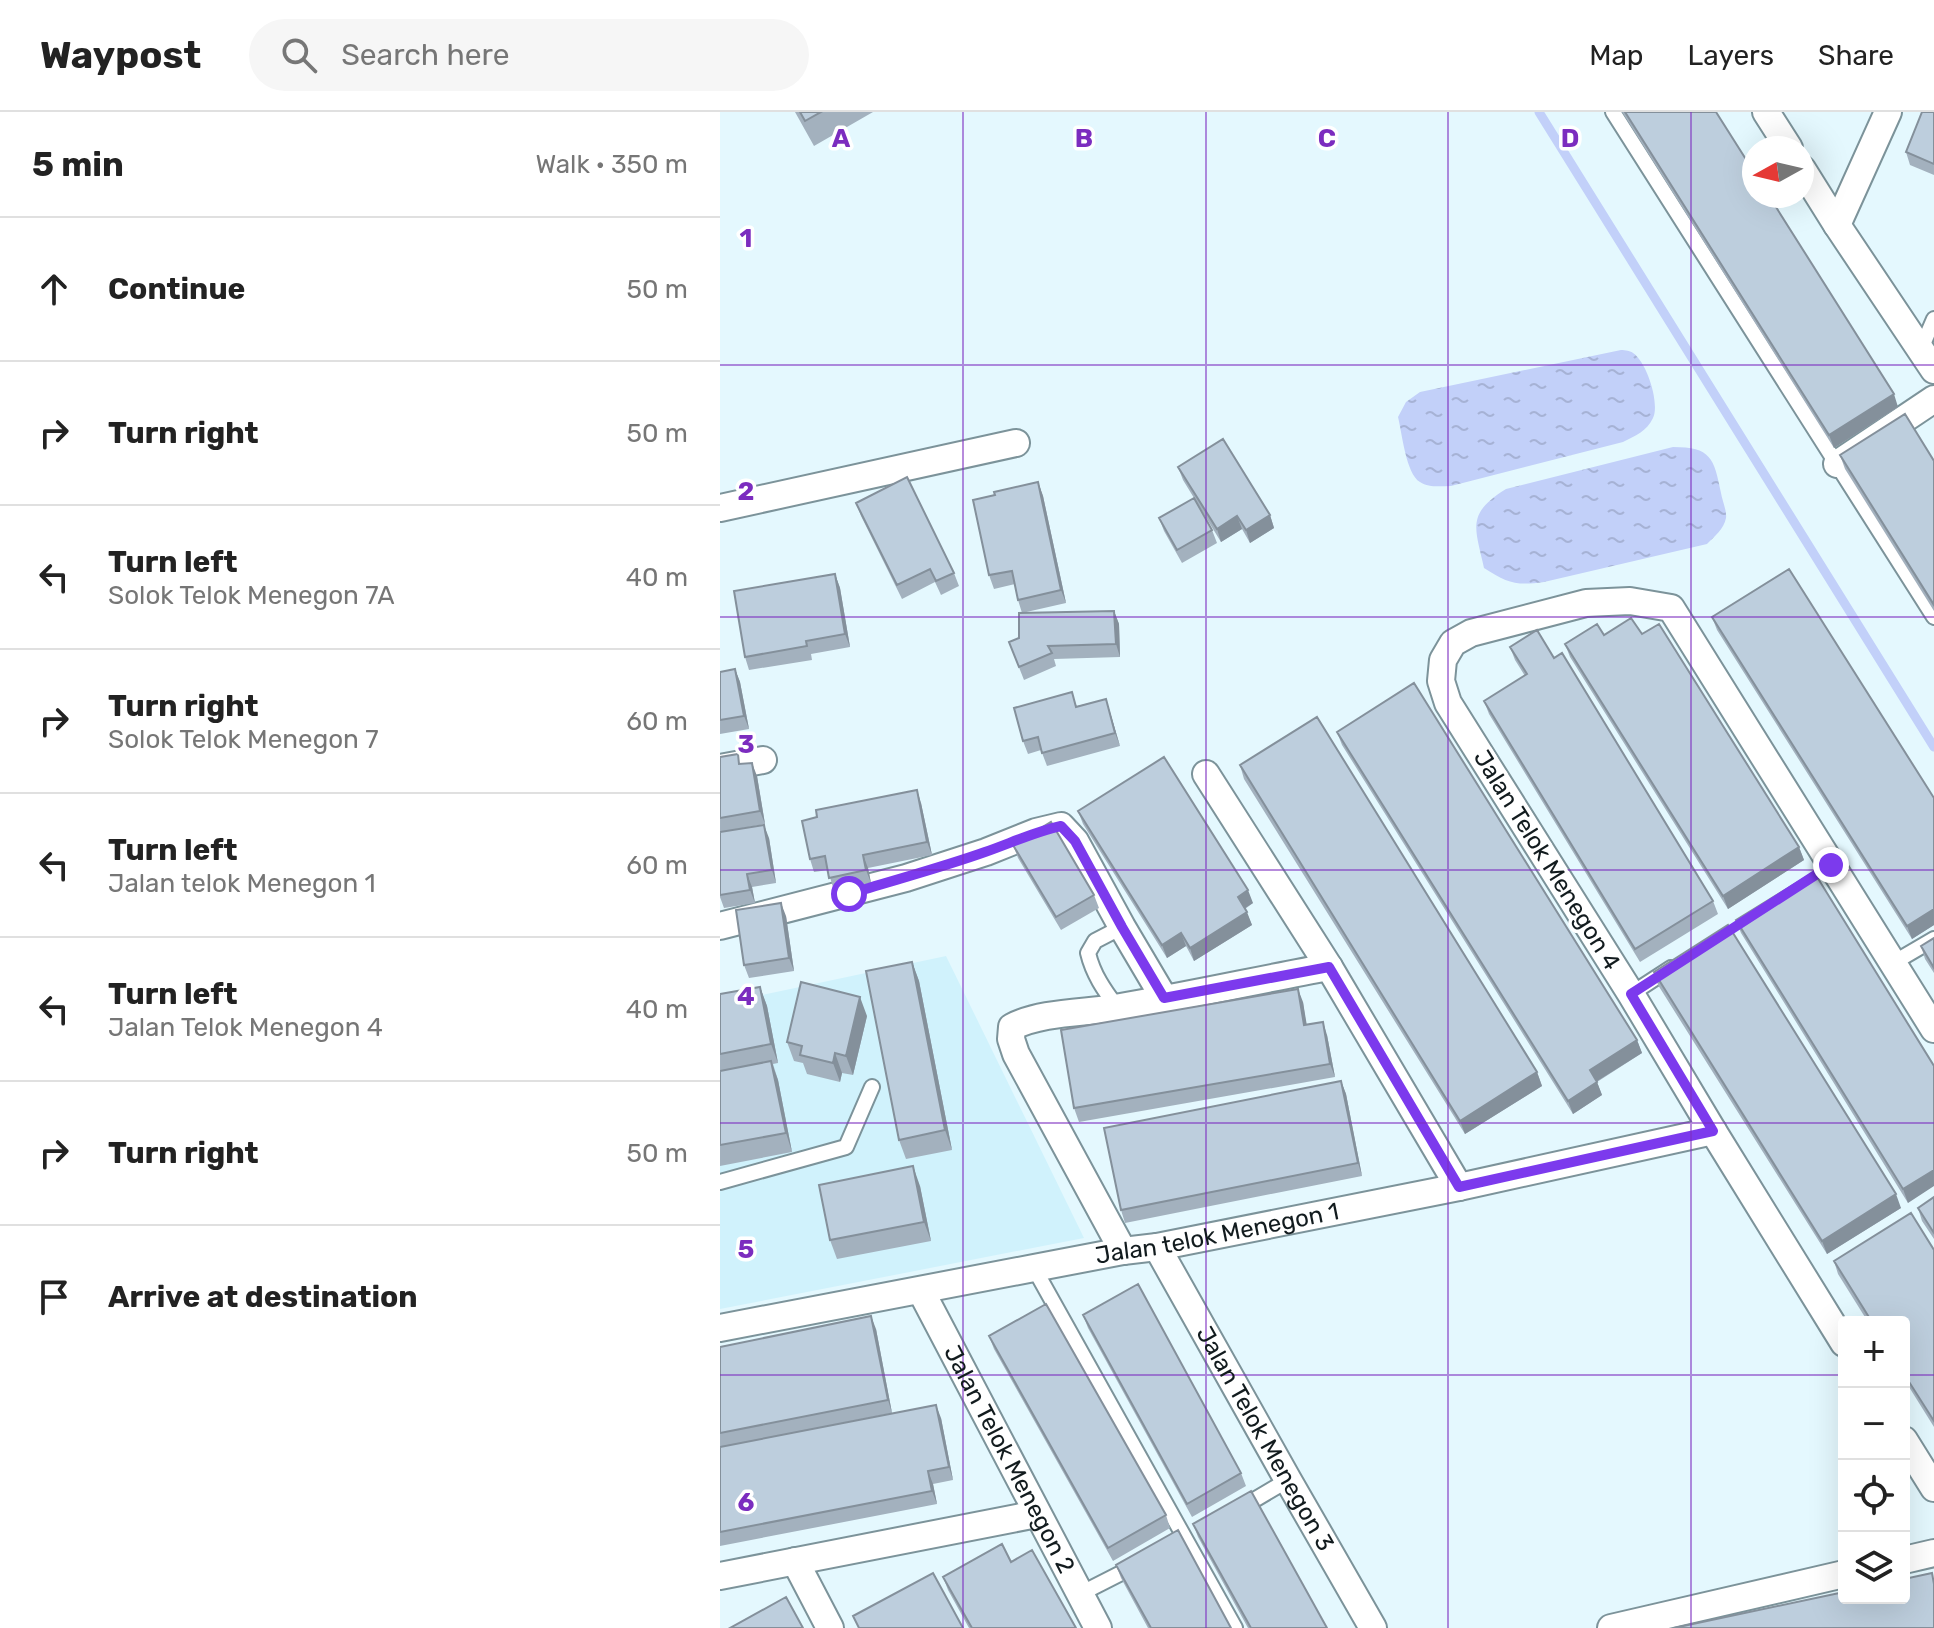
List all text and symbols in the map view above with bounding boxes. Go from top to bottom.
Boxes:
search box [249,19,809,91]
text: Waypost [40,32,201,78]
icon: search [277,33,321,77]
text: Search here [341,37,509,73]
text: Map [1589,39,1644,72]
text: Layers [1688,39,1774,72]
text: Share [1818,39,1894,72]
text: A [832,123,851,154]
text: B [1075,123,1093,154]
text: C [1318,123,1336,154]
text: D [1561,123,1579,154]
north arrow [1742,136,1814,208]
text: 5 min [32,144,124,185]
text: Walk · 350 m [536,149,688,180]
text: 1 [740,223,752,254]
icon: ahead [32,267,76,311]
text: Continue [108,271,245,307]
text: 50 m [627,274,688,305]
icon: right [32,411,76,455]
text: Turn right [108,415,259,451]
text: 50 m [627,418,688,449]
text: 2 [738,476,754,507]
text: Turn left [108,544,238,580]
icon: left [32,555,76,599]
text: 40 m [626,562,688,593]
text: Solok Telok Menegon 7A [108,580,395,611]
text: Turn right [108,688,259,724]
icon: right [32,699,76,743]
text: 60 m [626,706,688,737]
text: Solok Telok Menegon 7 [108,724,379,755]
text: 3 [737,729,755,760]
street label: Jalan Telok Menegon 4 [1468,745,1626,975]
text: Turn left [108,832,238,868]
icon: left [32,843,76,887]
route end [1813,847,1849,883]
text: 60 m [626,850,688,881]
text: Jalan telok Menegon 1 [108,868,376,899]
route start [831,876,867,912]
text: Turn left [108,976,238,1012]
text: 4 [737,981,755,1012]
icon: left [32,987,76,1031]
text: 40 m [626,994,688,1025]
text: Jalan Telok Menegon 4 [108,1012,383,1043]
icon: right [32,1131,76,1175]
text: Turn right [108,1135,259,1171]
text: 50 m [627,1138,688,1169]
street label: Jalan telok Menegon 1 [1093,1197,1341,1270]
text: 5 [738,1234,754,1265]
icon: arrive [32,1275,76,1319]
text: Arrive at destination [108,1279,418,1315]
map controls [1838,1316,1910,1604]
button: + [1838,1316,1910,1388]
street label: Jalan Telok Menegon 3 [1190,1321,1340,1556]
street label: Jalan Telok Menegon 2 [938,1341,1081,1578]
button: − [1838,1388,1910,1460]
button: locate [1838,1460,1910,1532]
text: 6 [738,1487,755,1518]
button: layers [1838,1532,1910,1604]

